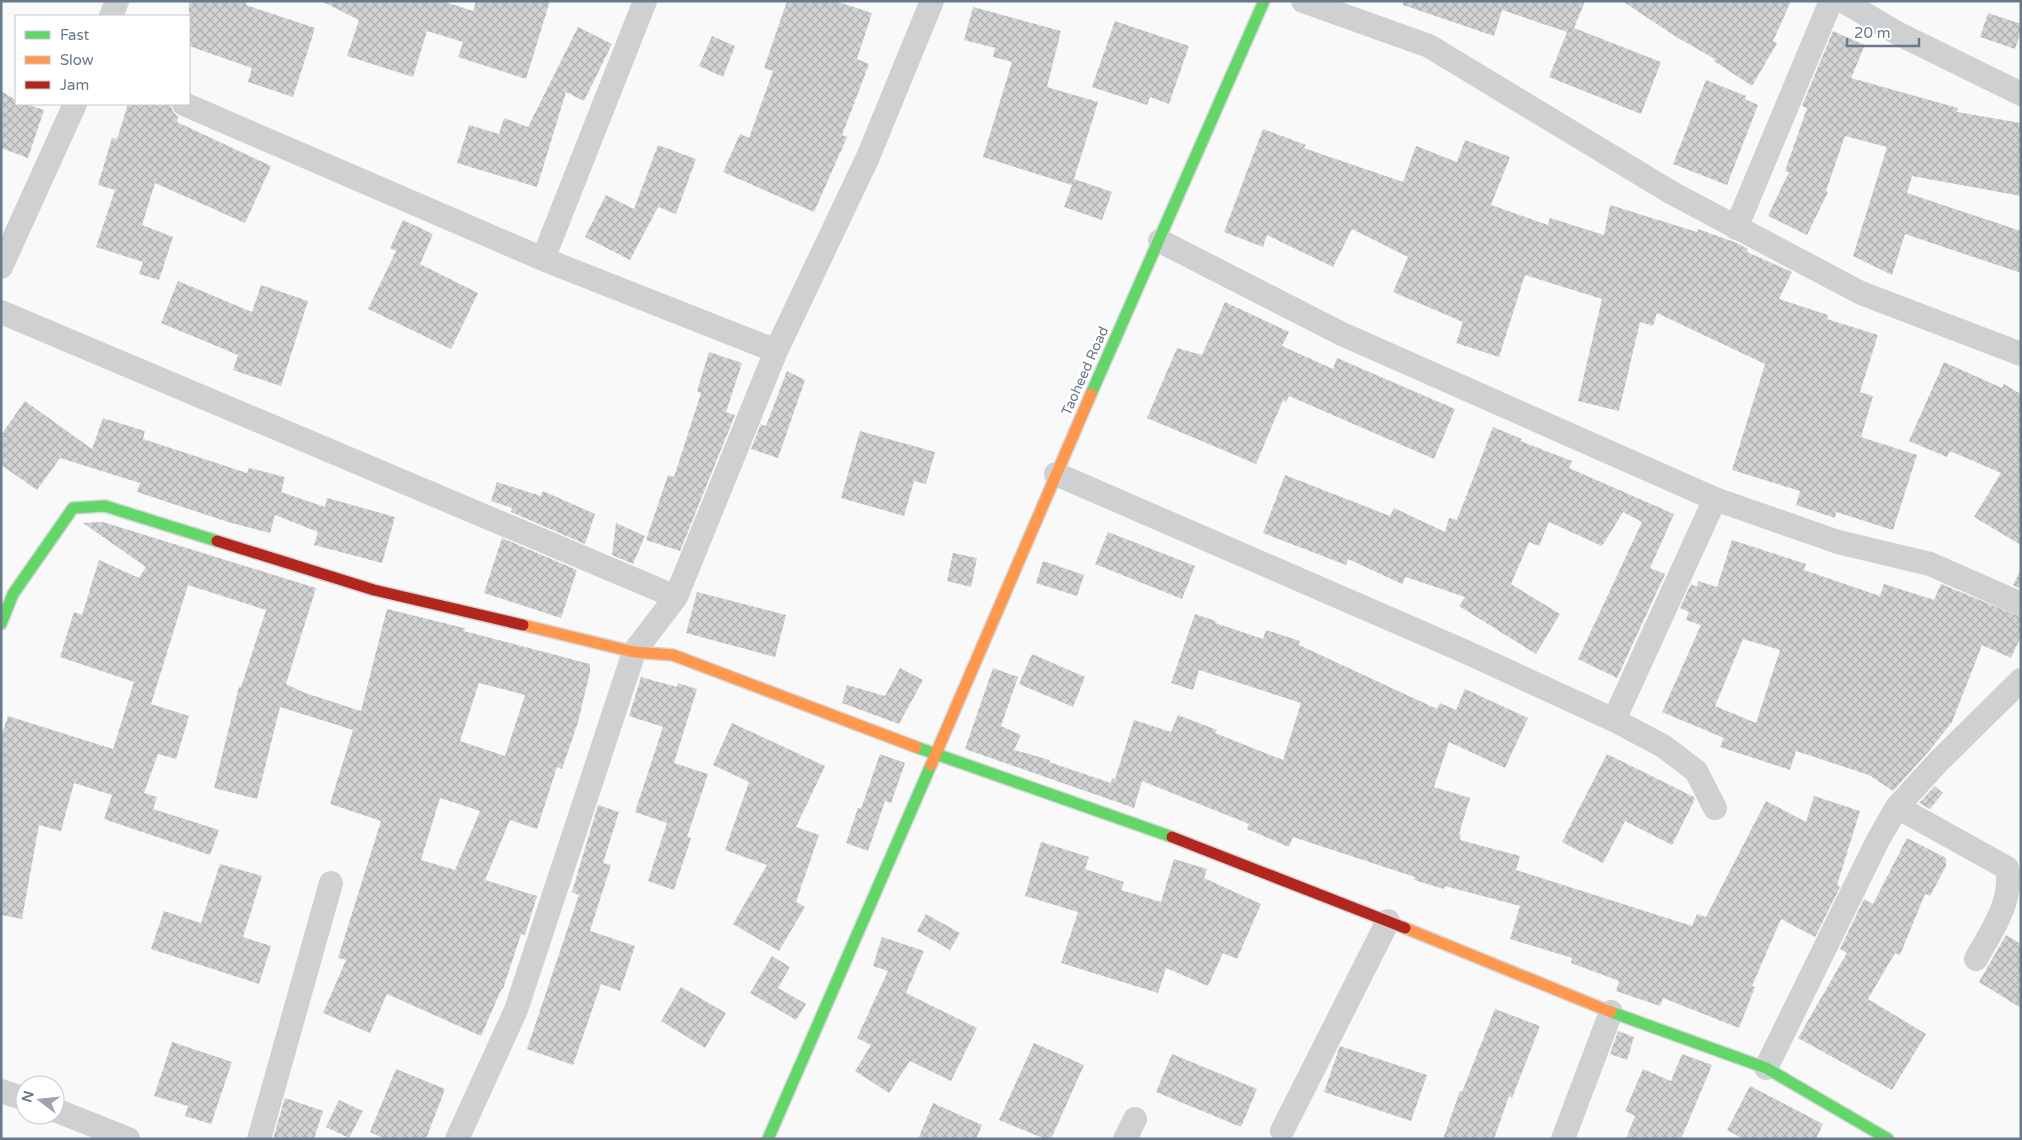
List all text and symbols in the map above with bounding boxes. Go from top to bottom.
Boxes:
legend [15,15,190,105]
scale bar [1847,15,1920,47]
text: 20 m [1854,24,1891,42]
text: Fast [60,26,90,44]
text: Slow [60,51,94,69]
text: Jam [60,76,89,94]
street label: Taoheed Road [1058,324,1112,418]
north arrow [15,1075,65,1125]
text: N [18,1089,38,1104]

